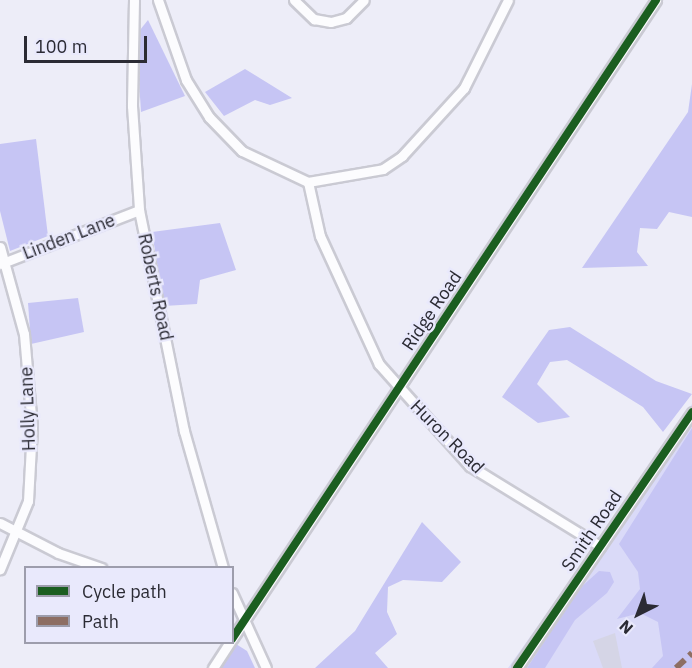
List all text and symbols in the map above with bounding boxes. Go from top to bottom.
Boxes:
scale bar [27,24,150,62]
text: 100 m [35,35,87,58]
street label: Linden Lane [20,209,118,265]
street label: Roberts Road [133,231,177,343]
street label: Ridge Road [398,267,466,355]
street label: Holly Lane [16,367,40,451]
street label: Huron Road [406,396,488,478]
street label: Smith Road [557,486,627,576]
legend [24,566,234,644]
text: Cycle path [82,580,167,603]
north arrow [608,584,668,644]
text: Path [82,610,119,633]
text: N [615,616,637,639]

